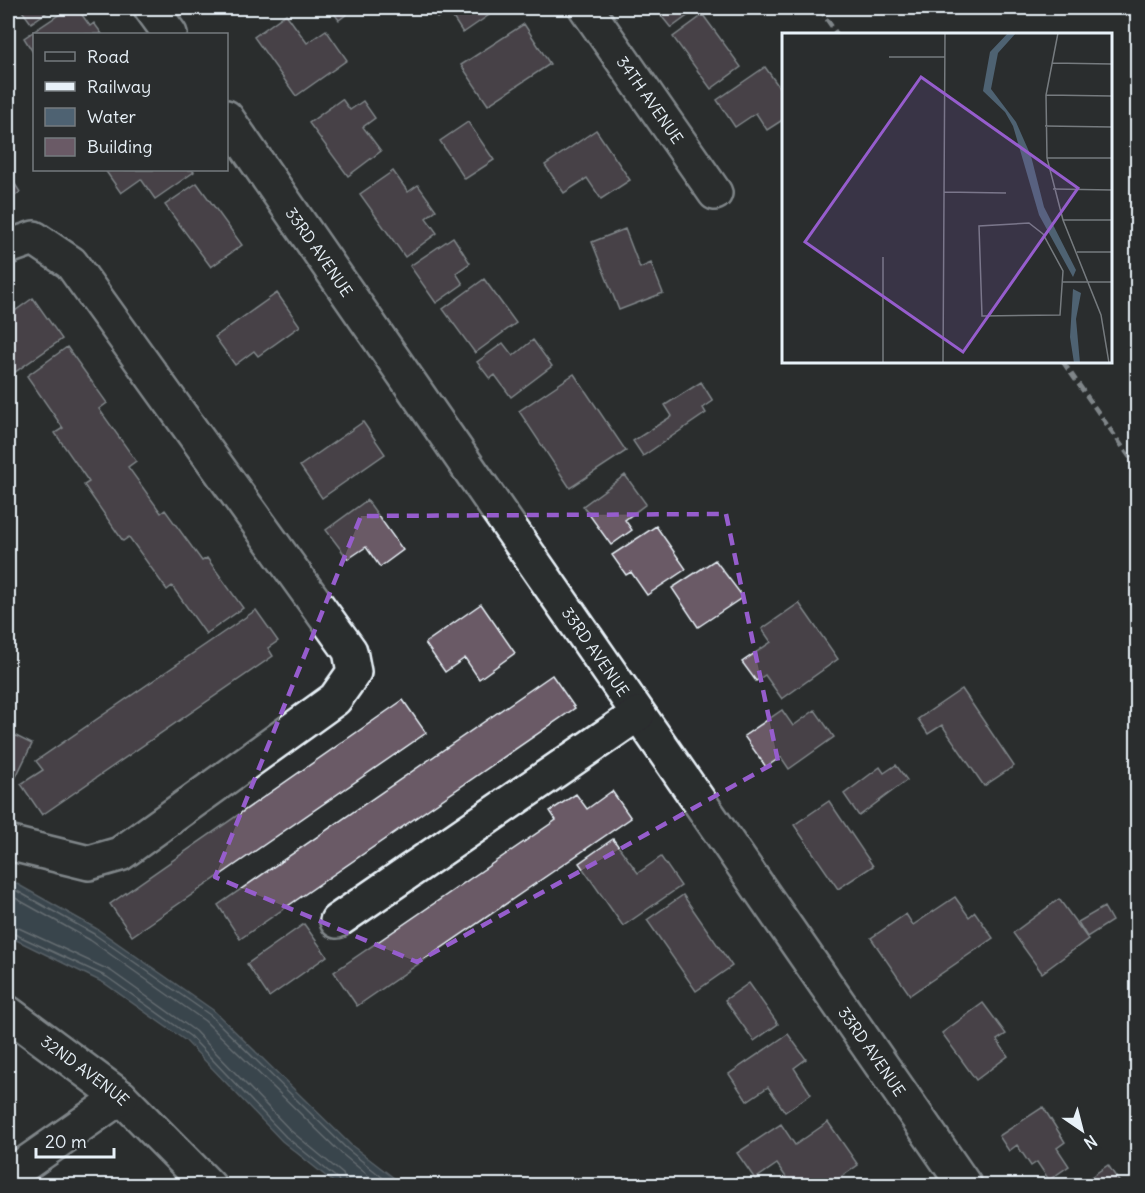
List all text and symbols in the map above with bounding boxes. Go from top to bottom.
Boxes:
legend [33,33,228,171]
inset map [782,33,1112,363]
text: Road [87,45,130,68]
street label: 34TH AVENUE [613,52,688,148]
text: Railway [87,75,151,98]
text: Water [87,105,137,128]
text: Building [87,135,152,158]
street label: 33RD AVENUE [281,203,357,300]
street label: 33RD AVENUE [558,603,633,700]
street label: 33RD AVENUE [834,1003,910,1100]
street label: 32ND AVENUE [37,1031,133,1109]
north arrow [1052,1100,1112,1160]
scale bar [36,1121,114,1159]
text: 20 m [45,1130,87,1153]
text: N [1080,1131,1101,1154]

